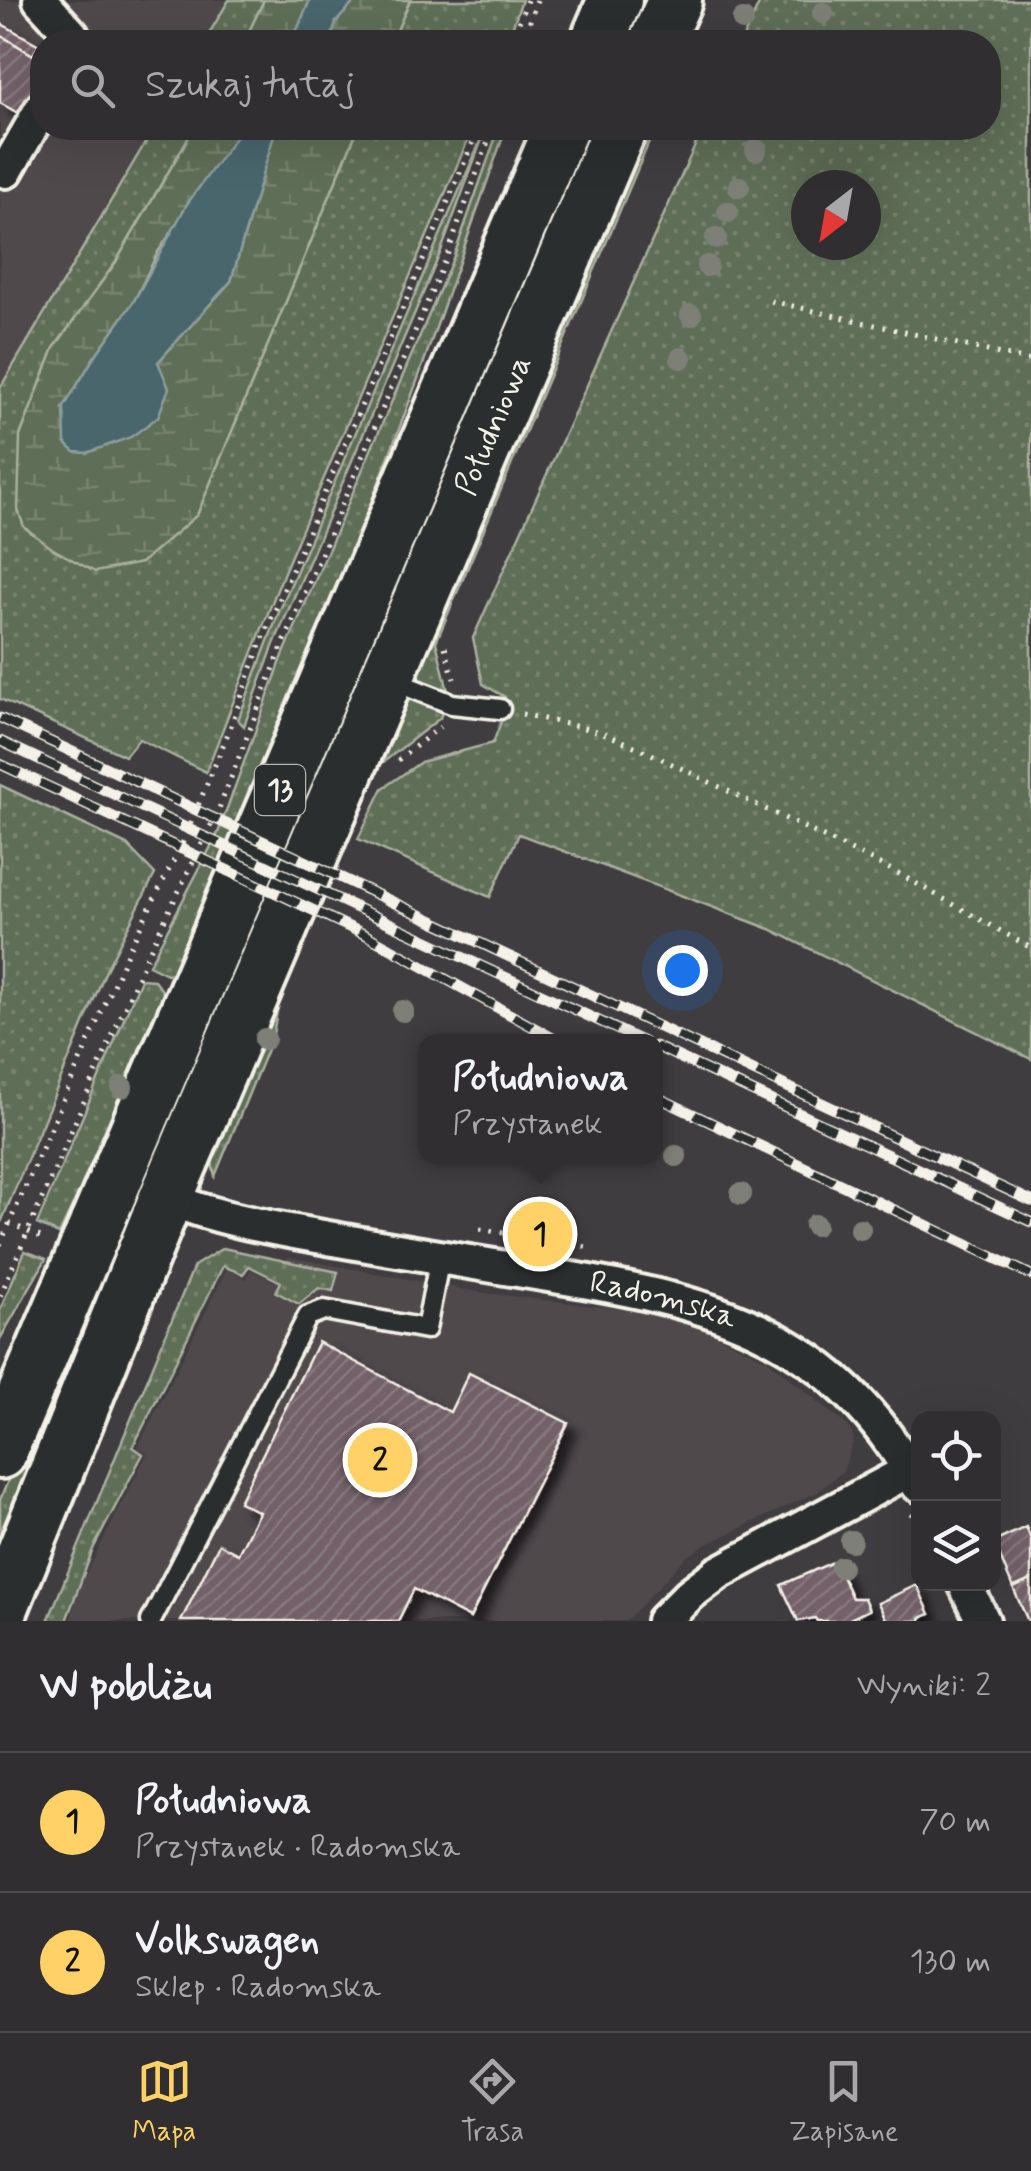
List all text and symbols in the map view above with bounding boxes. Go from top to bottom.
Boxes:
search box [30,30,1001,140]
icon: search [65,58,120,113]
text: Szukaj tutaj [145,61,355,110]
north arrow [791,170,881,260]
street label: Południowa [445,349,542,502]
road number: 13 [255,765,305,815]
your location [657,945,708,996]
popup [418,1034,663,1164]
text: Południowa [452,1054,629,1103]
text: Przystanek [452,1103,603,1145]
pin: 1 [508,1196,572,1272]
street label: Radomska [586,1261,743,1340]
map controls [911,1411,1001,1591]
button: locate [911,1411,1001,1501]
pin: 2 [348,1422,412,1498]
button: layers [911,1501,1001,1591]
text: W pobliżu [40,1659,212,1714]
text: Wyniki: 2 [857,1665,991,1707]
text: Południowa [135,1777,311,1826]
text: 1 [65,1801,80,1843]
text: 70 m [919,1801,991,1843]
text: Przystanek · Radomska [135,1826,460,1868]
text: Volkswagen [135,1917,319,1966]
text: 2 [65,1941,80,1983]
text: 130 m [910,1941,991,1983]
text: Sklep · Radomska [135,1966,381,2008]
tab: Mapa [132,2054,196,2151]
tab: Trasa [461,2054,524,2151]
tab: Zapisane [789,2054,899,2151]

